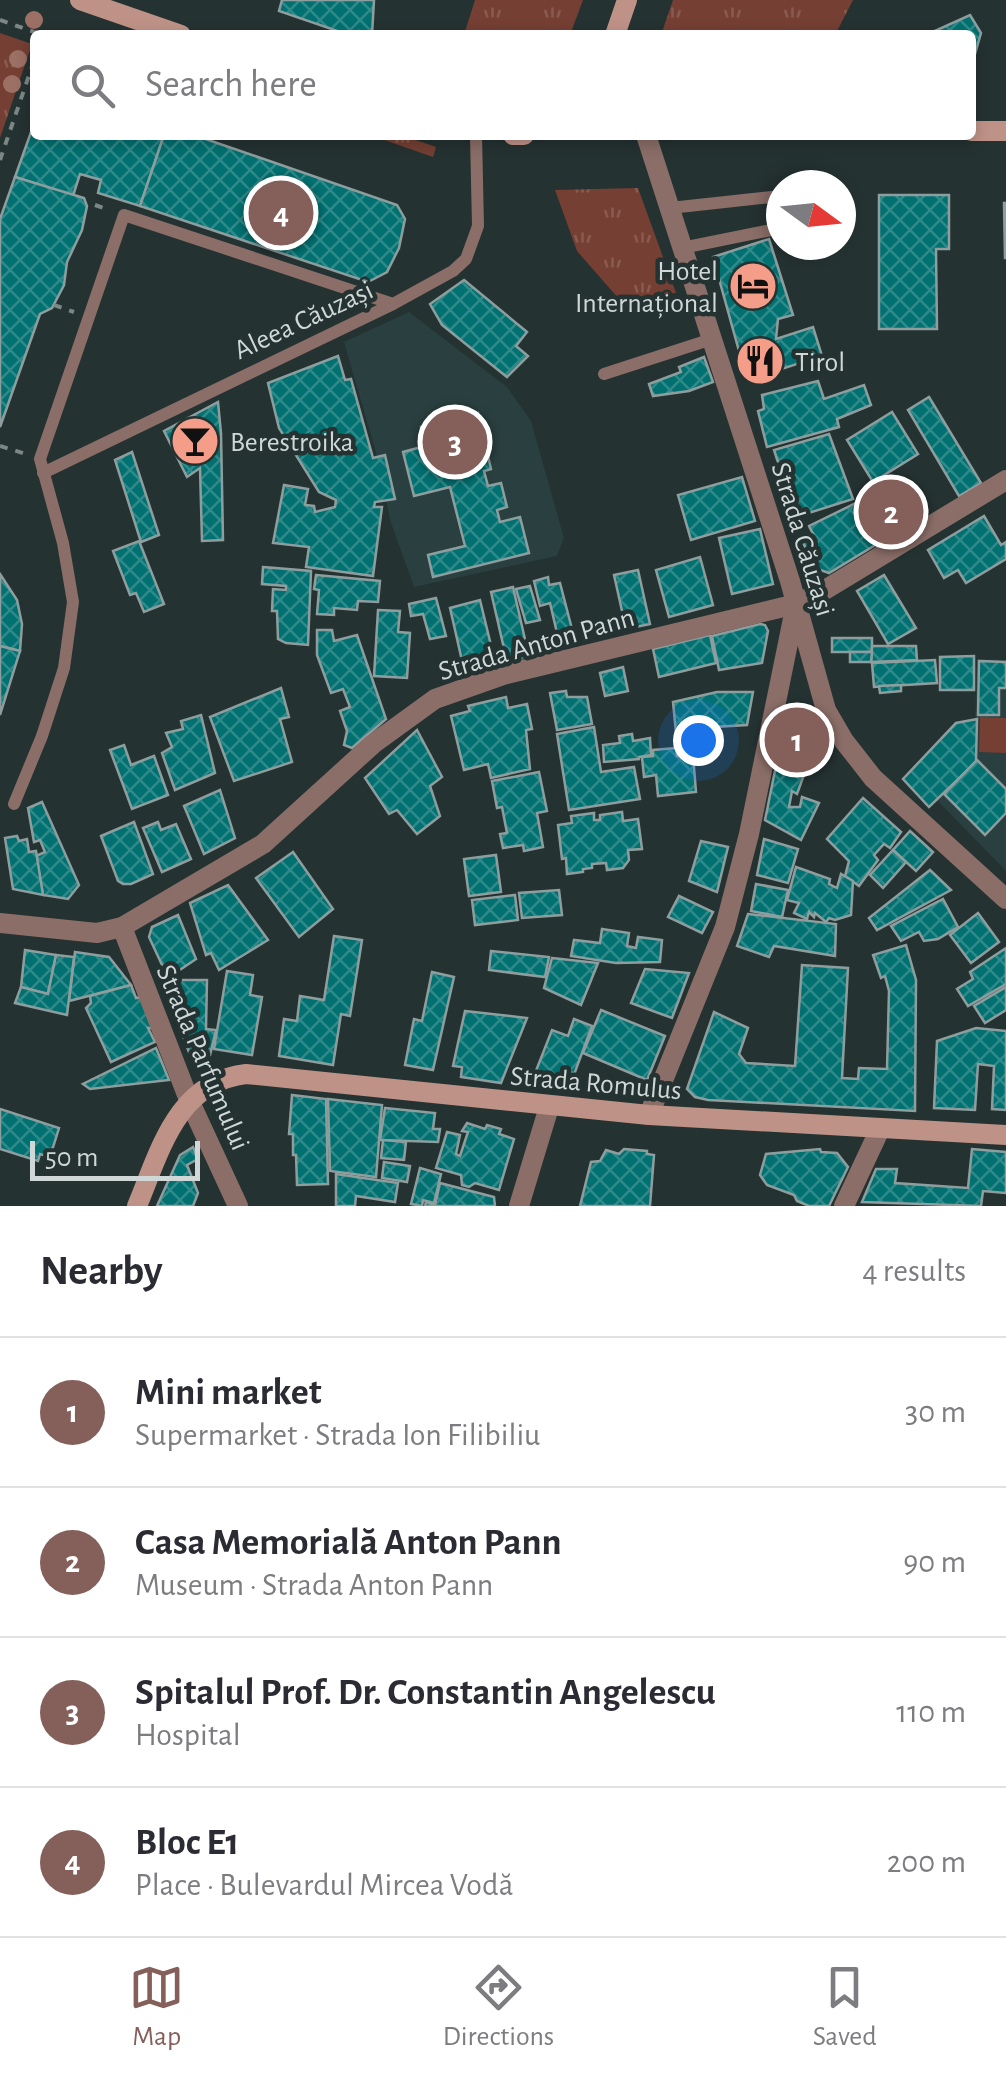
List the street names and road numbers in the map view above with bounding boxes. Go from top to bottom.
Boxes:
street label: Aleea Căuzași [230,276,378,366]
street label: Strada Căuzași [764,459,839,620]
street label: Strada Anton Pann [435,604,638,686]
street label: Strada Parfumului [150,961,254,1155]
street label: Strada Romulus [509,1063,683,1105]

